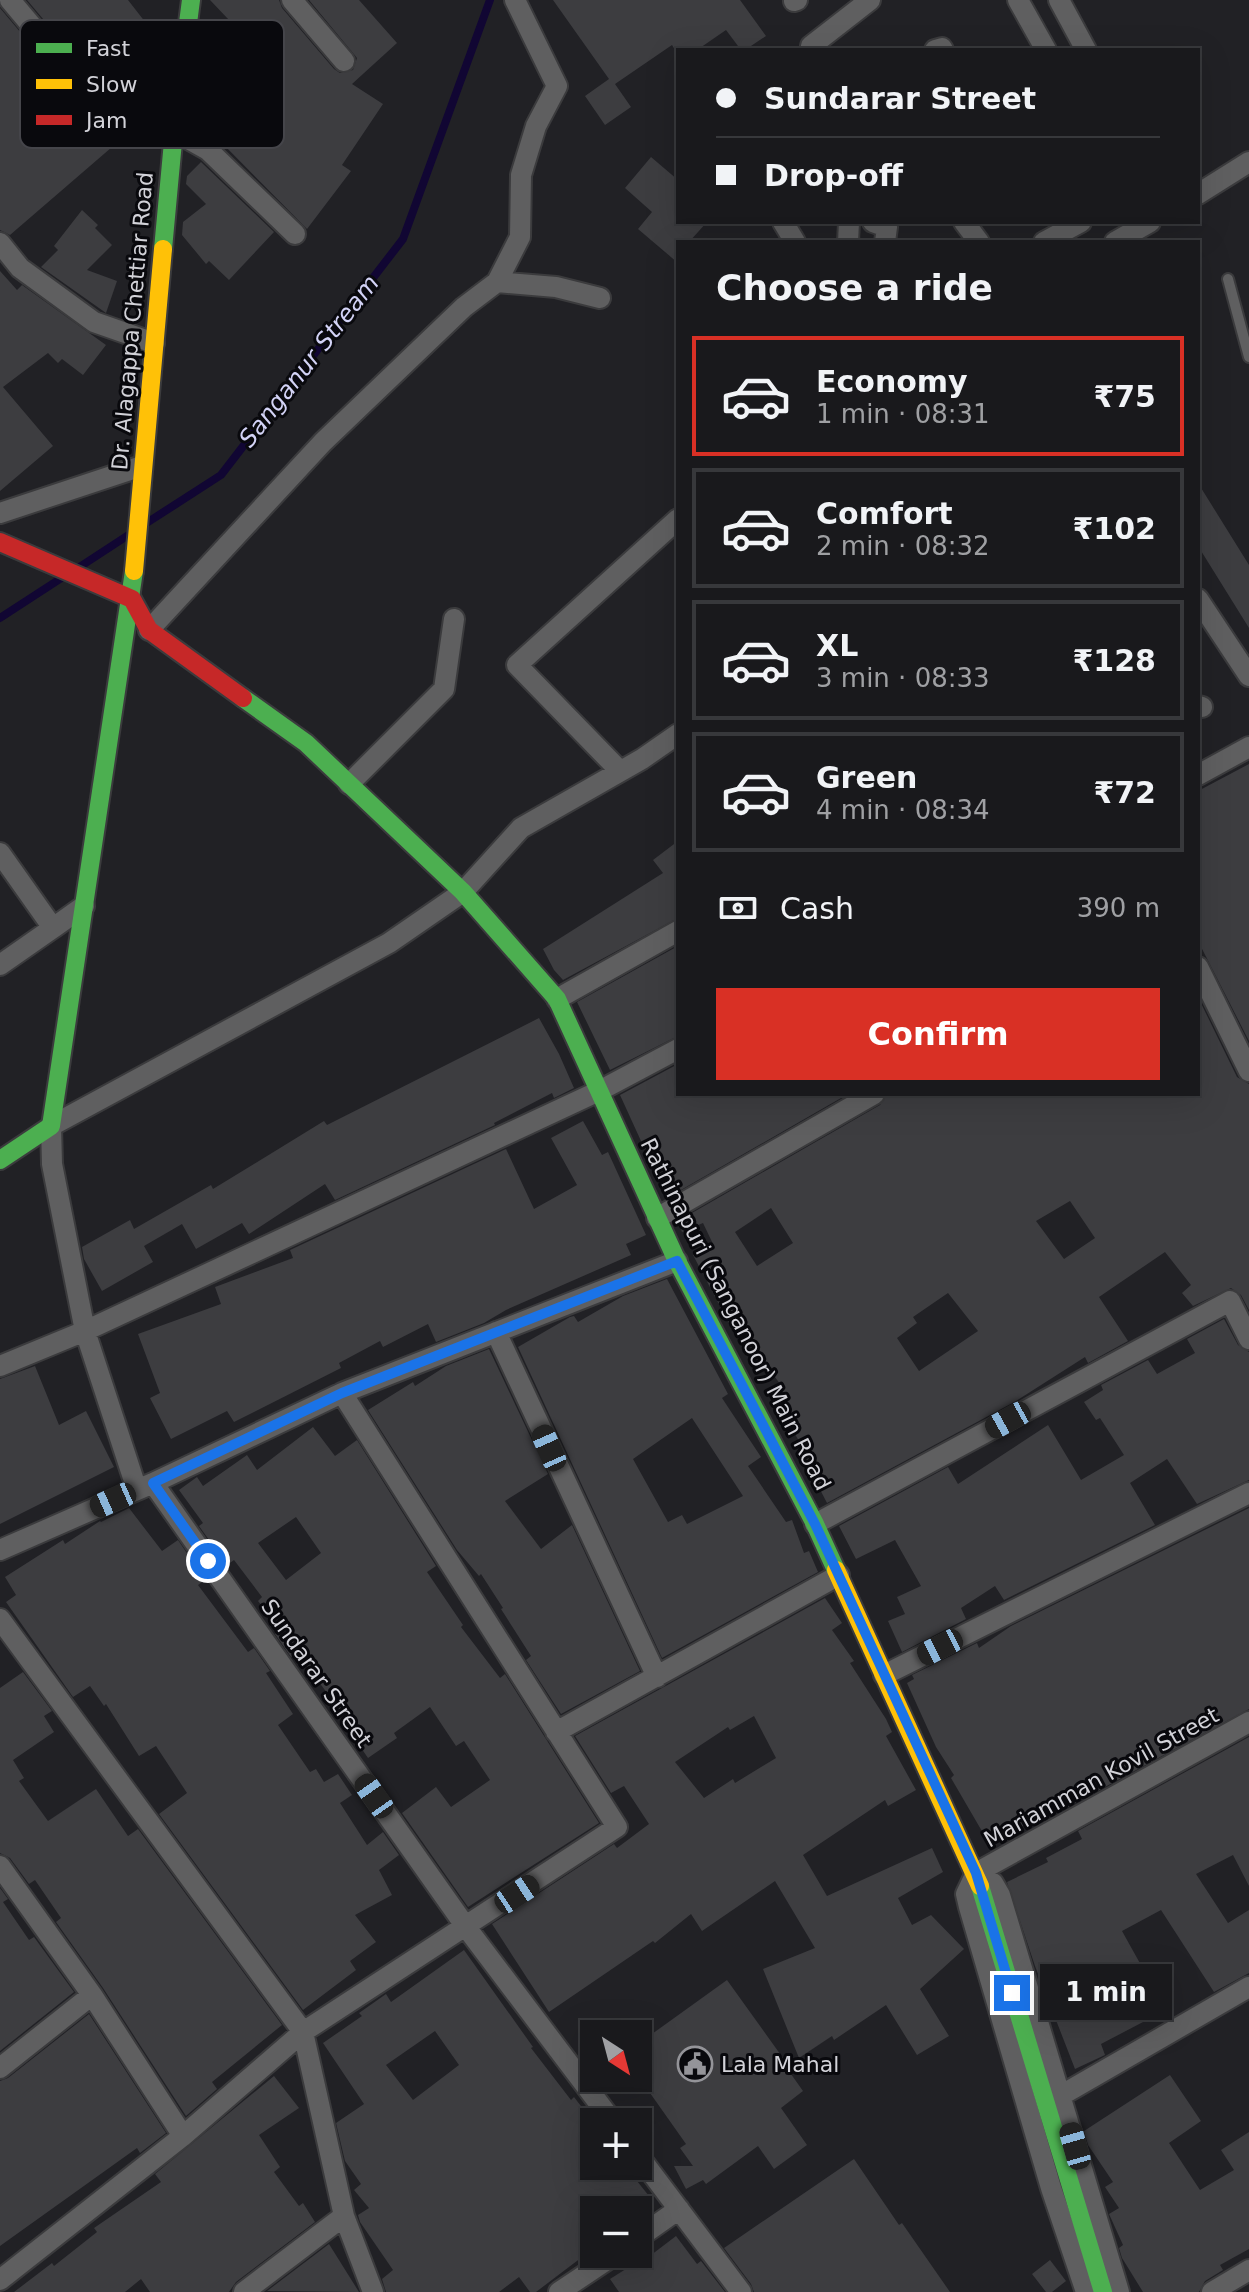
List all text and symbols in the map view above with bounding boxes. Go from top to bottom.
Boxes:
legend [20,20,284,148]
text: Fast [86,36,131,61]
text: Slow [86,72,138,97]
text: Sundarar Street [764,81,1036,116]
text: Jam [84,108,127,133]
text: Drop-off [764,158,903,193]
street label: Dr. Alagappa Chettiar Road [107,171,158,471]
text: Choose a ride [716,267,993,308]
water label: Sanganur Stream [233,269,385,453]
icon: car [720,360,792,432]
text: Economy [816,364,968,399]
text: ₹75 [1093,379,1156,414]
text: 1 min · 08:31 [816,399,990,429]
icon: car [720,492,792,564]
text: Comfort [816,496,953,531]
text: ₹102 [1073,511,1156,546]
text: 2 min · 08:32 [816,531,990,561]
icon: car [720,624,792,696]
text: XL [816,628,858,663]
text: ₹128 [1073,643,1156,678]
text: 3 min · 08:33 [816,663,990,693]
icon: car [720,756,792,828]
text: Green [816,760,917,795]
text: ₹72 [1093,775,1156,810]
text: 4 min · 08:34 [816,795,990,825]
icon: cash [716,886,760,930]
text: Cash [780,891,854,926]
text: 390 m [1077,893,1160,923]
button: Confirm [716,988,1160,1080]
street label: Rathinapuri (Sanganoor) Main Road [635,1134,836,1495]
car [981,1398,1035,1442]
car [528,1421,570,1475]
car [86,1479,140,1521]
route start [190,1543,226,1579]
street label: Sundarar Street [256,1595,377,1752]
car [913,1625,967,1669]
street label: Mariamman Kovil Street [980,1702,1223,1852]
car [350,1769,398,1823]
car [490,1871,544,1917]
callout: 1 min [1040,1965,1172,2021]
route end [994,1975,1030,2011]
text: 1 min [1065,1977,1147,2007]
north arrow [580,2020,652,2092]
map controls [580,2020,652,2268]
public building icon: Lala Mahal [676,2045,714,2083]
place label: Lala Mahal [721,2052,839,2077]
button: + [580,2108,652,2180]
car [1057,2120,1093,2172]
button: − [580,2196,652,2268]

